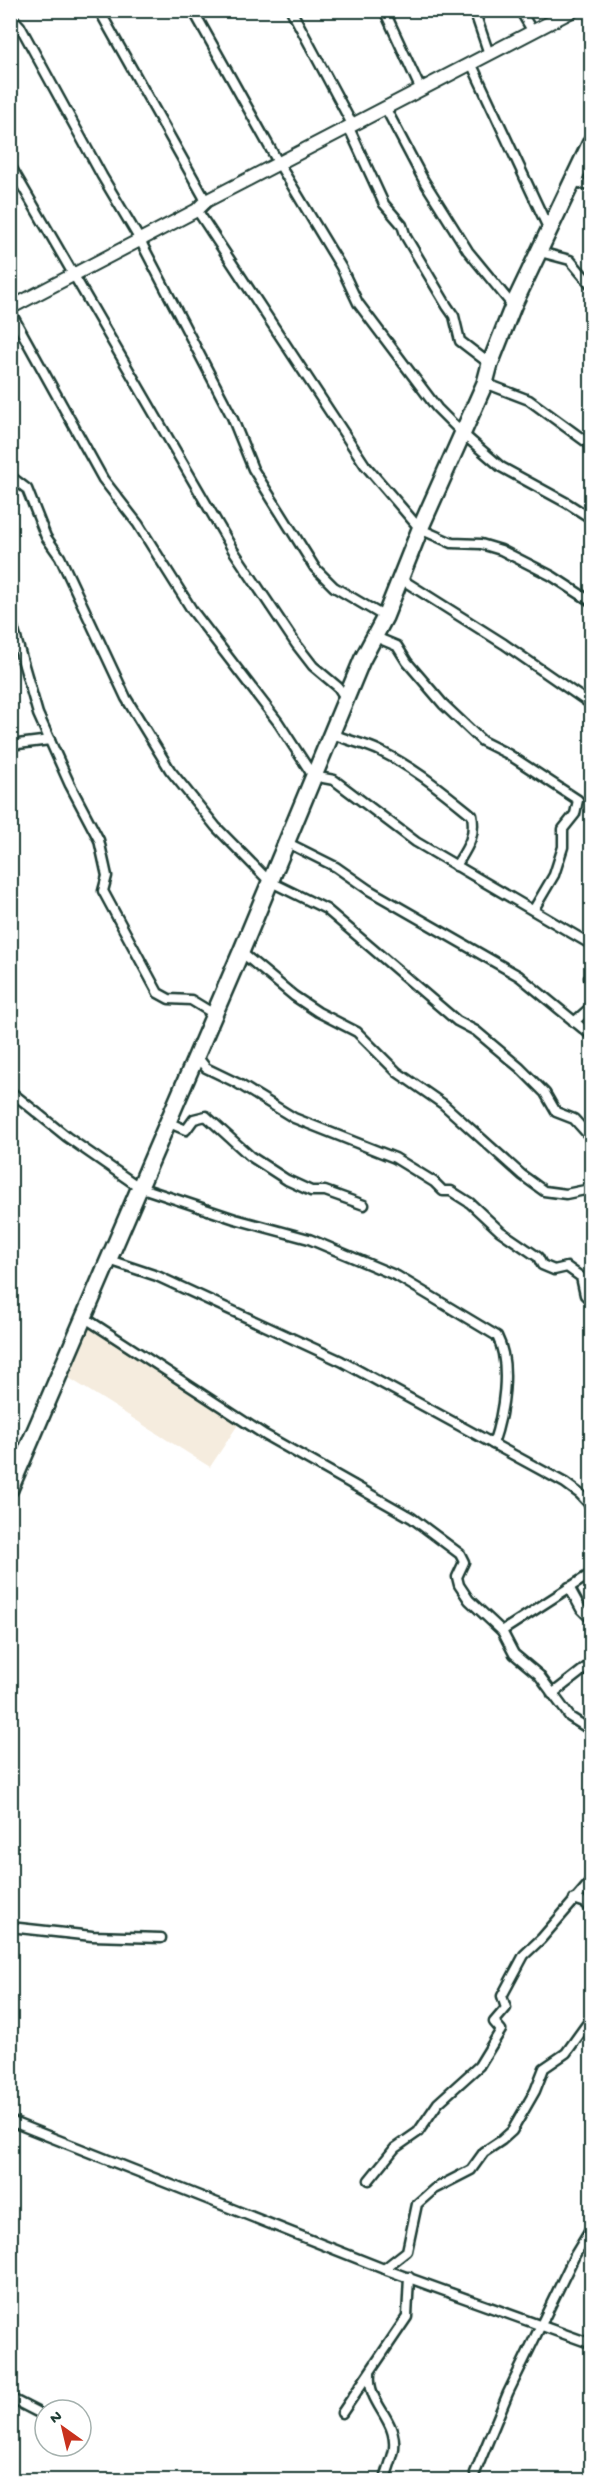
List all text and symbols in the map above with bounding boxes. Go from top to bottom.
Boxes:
north arrow [33,2398,93,2458]
text: N [47,2407,67,2429]

